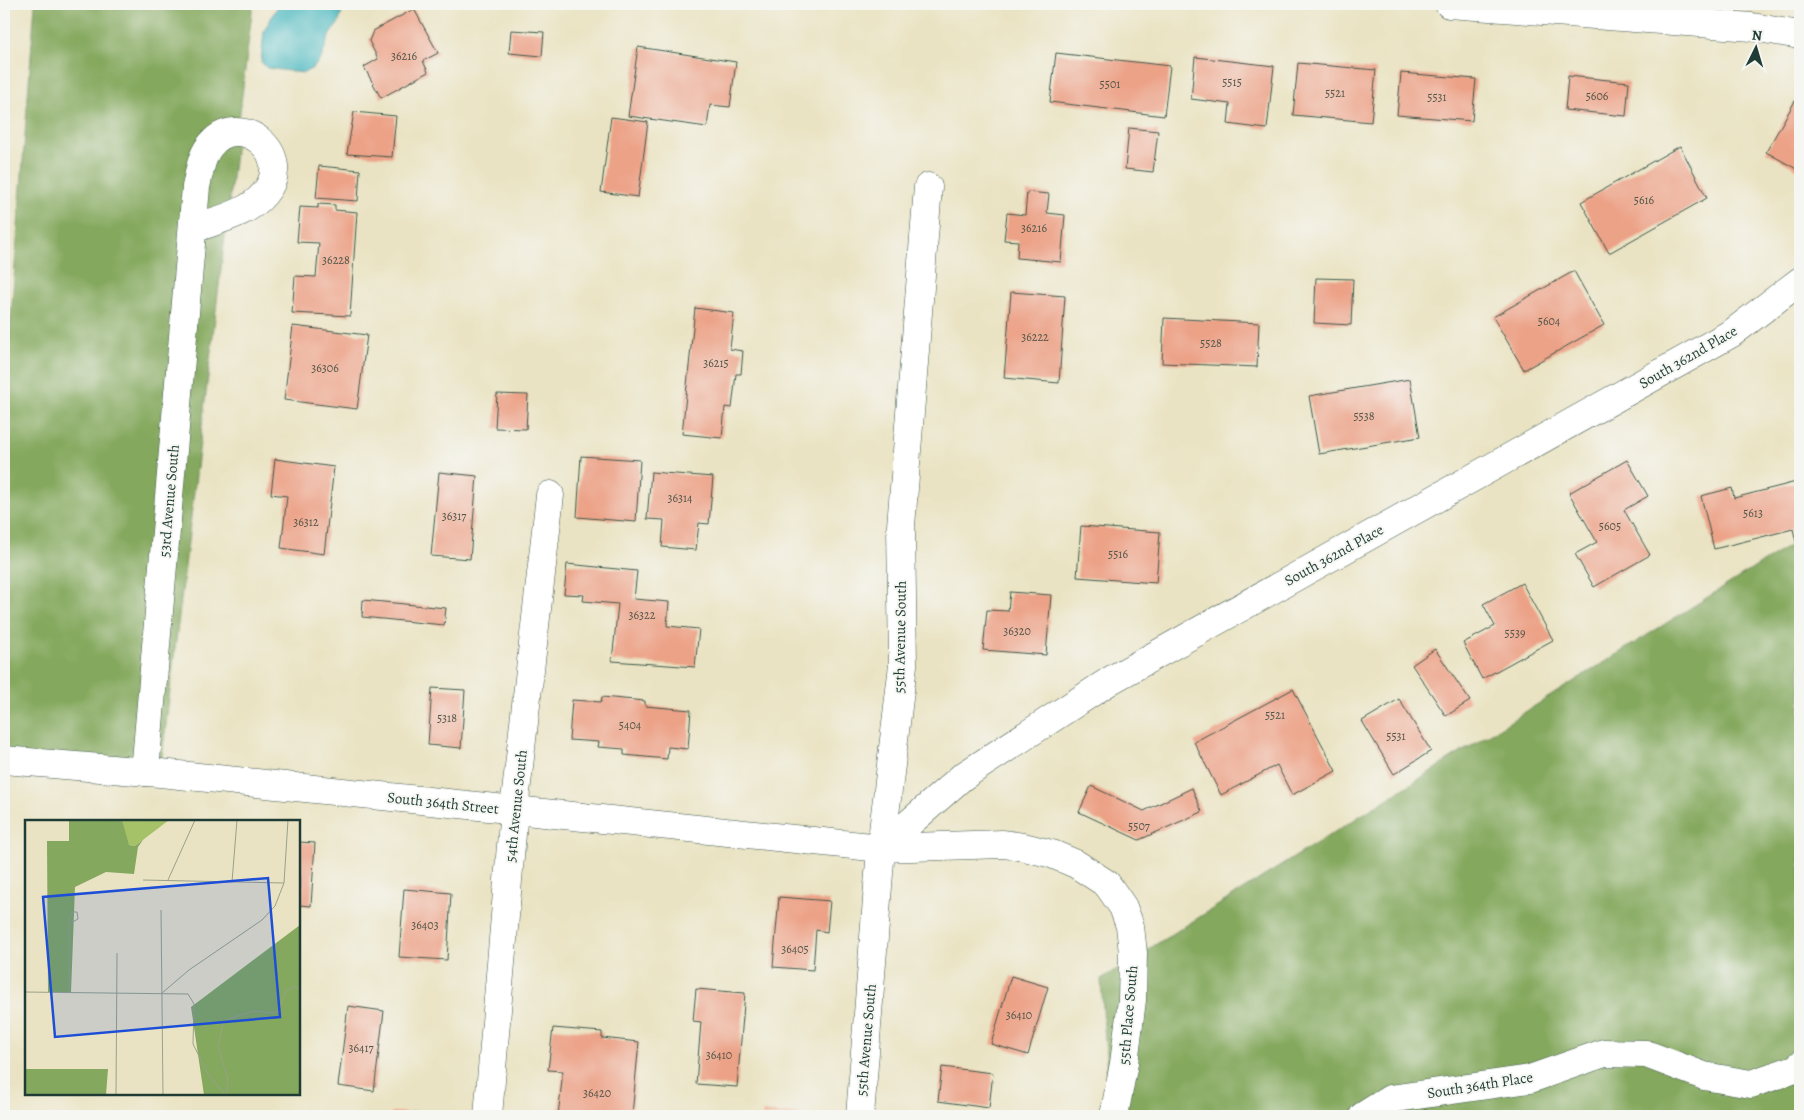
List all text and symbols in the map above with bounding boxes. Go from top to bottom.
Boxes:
north arrow [1732,22,1782,72]
text: N [1751,26,1763,45]
house number: 36216 [391,48,417,64]
house number: 5515 [1222,74,1242,90]
house number: 5501 [1100,76,1120,92]
house number: 5521 [1325,85,1345,101]
house number: 5606 [1586,88,1609,104]
house number: 5531 [1427,89,1447,105]
house number: 5616 [1634,192,1655,208]
house number: 36216 [1021,220,1047,236]
house number: 36228 [322,252,350,268]
house number: 5604 [1538,313,1561,329]
street label: South 362nd Place [1635,321,1741,393]
house number: 36222 [1021,329,1049,345]
house number: 5528 [1200,335,1222,351]
house number: 36215 [703,355,729,371]
house number: 36306 [311,360,339,376]
house number: 5538 [1353,408,1375,424]
street label: 53rd Avenue South [154,444,184,558]
house number: 36314 [667,490,693,506]
house number: 5613 [1743,505,1763,521]
house number: 36317 [442,508,467,524]
house number: 36312 [293,514,319,530]
house number: 5605 [1599,518,1621,534]
street label: South 362nd Place [1281,519,1387,591]
house number: 5516 [1108,546,1128,562]
street label: 55th Avenue South [889,580,911,694]
house number: 36322 [629,607,656,623]
house number: 36320 [1003,623,1031,639]
house number: 5539 [1505,625,1525,641]
house number: 5521 [1265,707,1285,723]
house number: 5318 [437,710,457,726]
house number: 5404 [619,717,642,733]
house number: 5531 [1386,728,1406,744]
street label: 54th Avenue South [500,749,532,863]
street label: South 364th Street [386,787,500,819]
house number: 5507 [1128,818,1151,834]
inset map [25,820,300,1095]
house number: 36403 [411,917,439,933]
house number: 36405 [781,941,809,957]
street label: 55th Place South [1114,964,1142,1066]
street label: 55th Avenue South [851,983,881,1097]
house number: 36410 [1006,1007,1032,1023]
house number: 36417 [348,1040,375,1056]
house number: 36410 [706,1047,732,1063]
street label: South 364th Place [1426,1067,1535,1103]
house number: 36420 [583,1085,611,1101]

